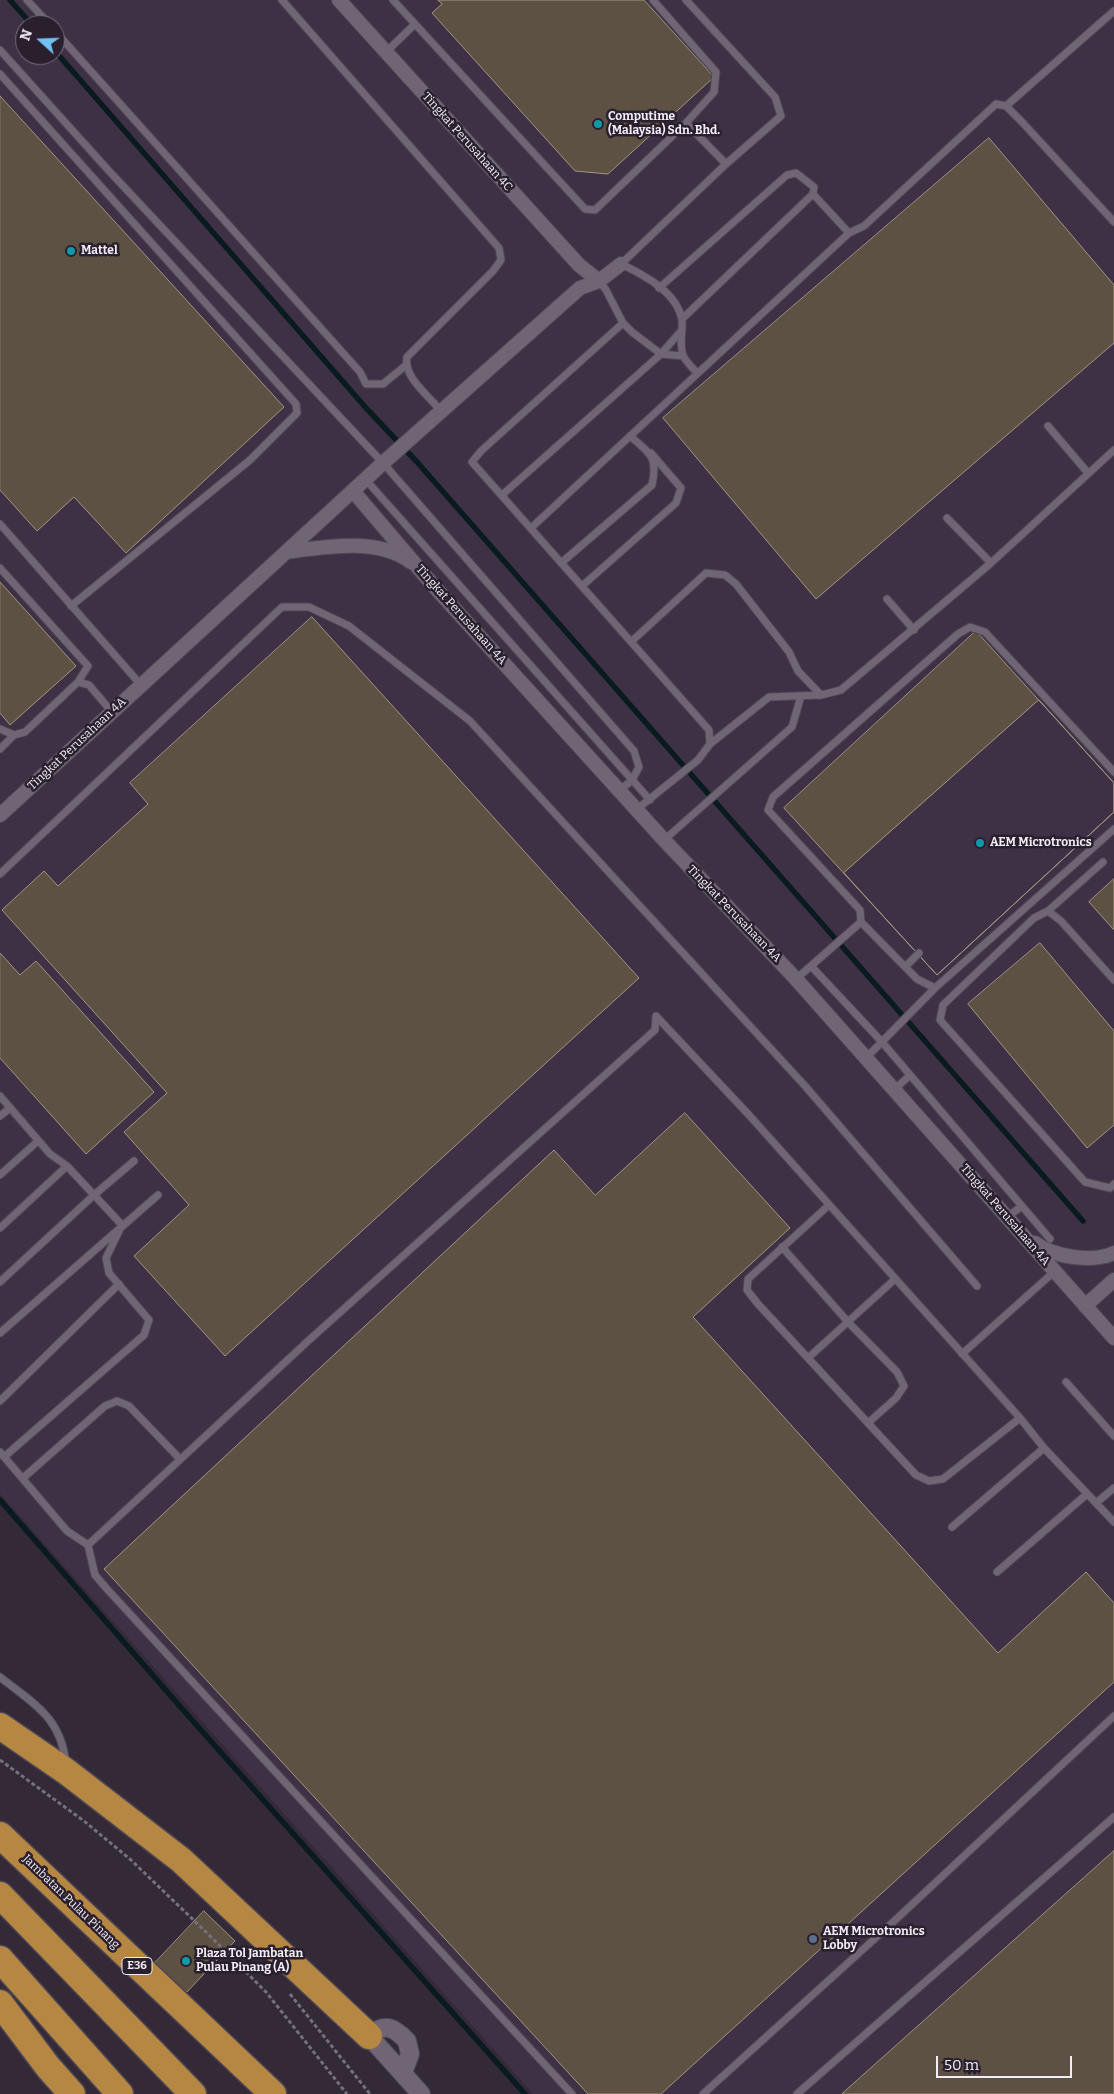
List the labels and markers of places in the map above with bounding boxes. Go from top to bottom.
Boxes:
place label: Computime (Malaysia) Sdn. Bhd. [608,110,720,138]
marker: Computime (Malaysia) Sdn. Bhd. [592,118,604,130]
place label: Mattel [81,244,118,258]
marker: Mattel [65,245,77,257]
place label: AEM Microtronics [990,836,1092,850]
marker: AEM Microtronics [974,837,986,849]
place label: AEM Microtronics Lobby [823,1925,925,1953]
marker: AEM Microtronics Lobby [807,1933,819,1945]
place label: Plaza Tol Jambatan Pulau Pinang (A) [196,1947,303,1975]
marker: Plaza Tol Jambatan Pulau Pinang (A) [180,1955,192,1967]

